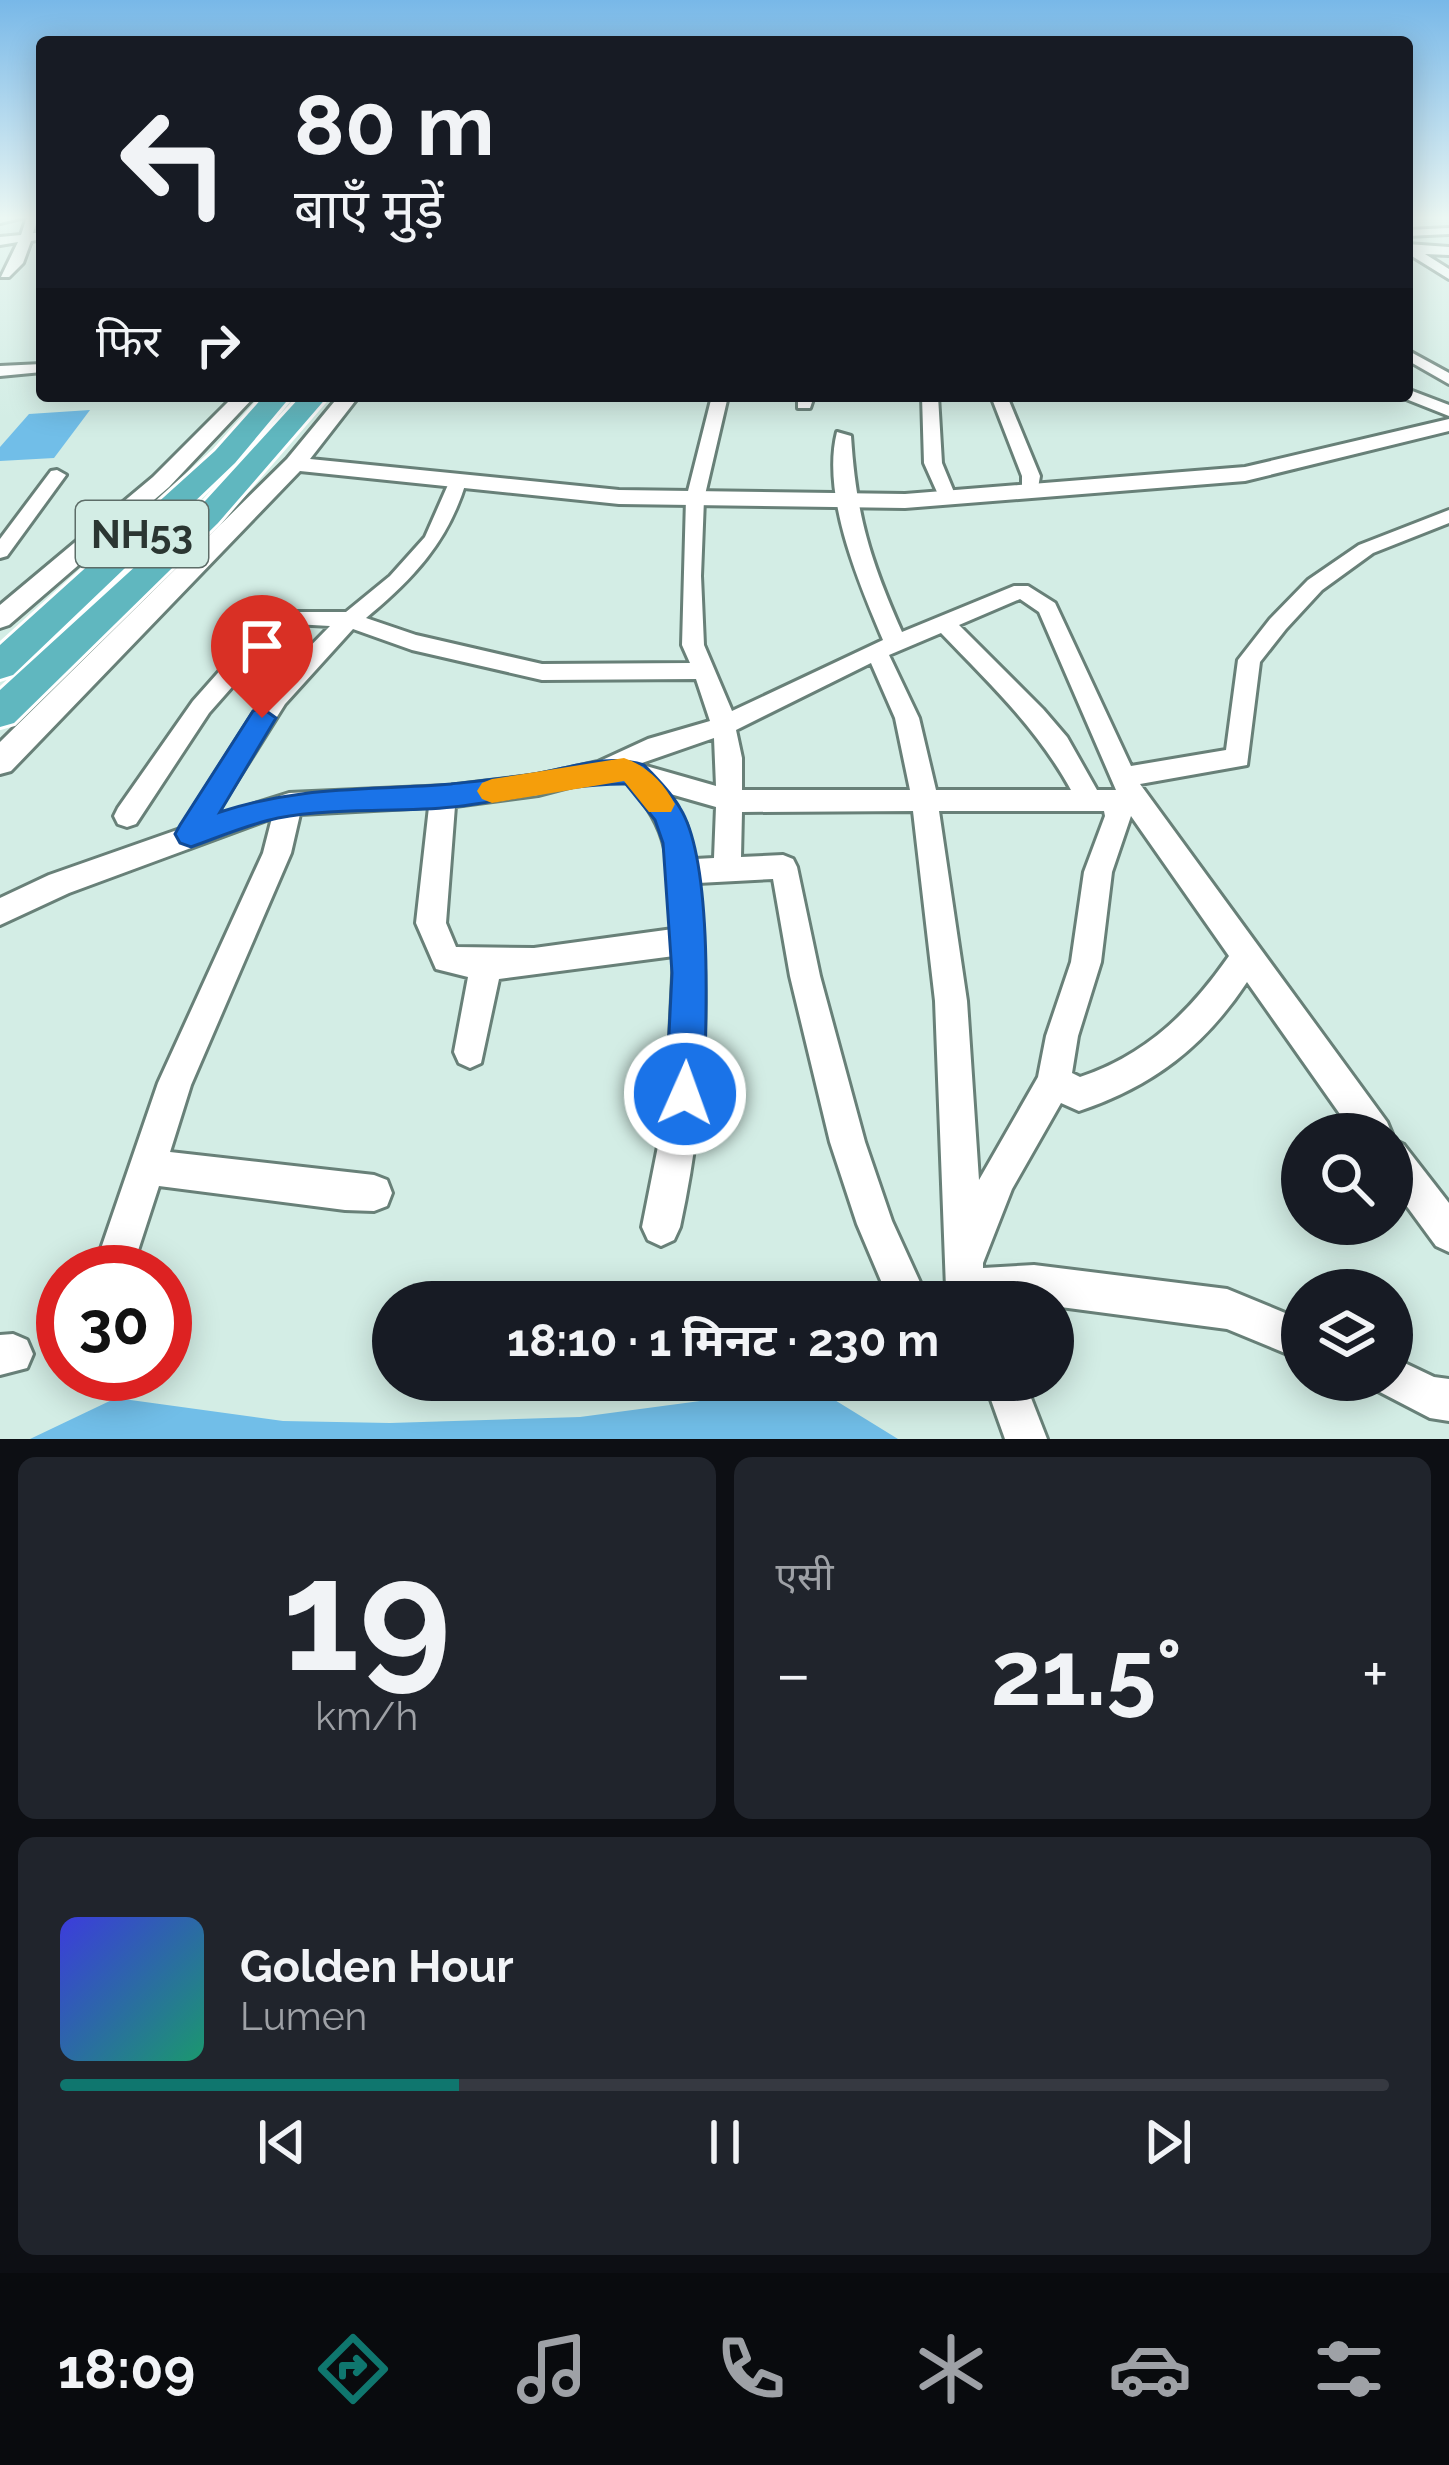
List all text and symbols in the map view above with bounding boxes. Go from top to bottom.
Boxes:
text: 80 m [294,76,495,175]
icon: left [96,84,252,240]
text: बाएँ मुड़ें [294,177,444,241]
icon: right [185,312,251,378]
text: फिर [96,315,161,368]
road number: NH53 [76,501,208,567]
pin [211,595,313,718]
icon: arrive [229,613,295,679]
position arrow [622,1031,748,1157]
map controls [1281,1113,1413,1401]
button: search [1281,1113,1413,1245]
speed limit sign: 30 [36,1245,192,1401]
button: layers [1281,1269,1413,1401]
text: 18:10 · 1 मिनट · 230 m [507,1314,939,1367]
text: 19 [282,1523,451,1707]
text: एसी [776,1553,834,1599]
text: 21.5° [991,1620,1182,1726]
text: − [776,1635,811,1712]
text: + [1362,1635,1389,1712]
text: km/h [315,1693,418,1739]
text: Golden Hour [240,1940,514,1993]
text: Lumen [240,1993,367,2039]
icon: previous [249,2109,315,2175]
icon: pause [692,2109,758,2175]
icon: next [1135,2109,1201,2175]
icon: directions [311,2327,395,2411]
icon: music [510,2327,594,2411]
icon: phone [709,2327,793,2411]
icon: climate [909,2327,993,2411]
icon: car [1108,2327,1192,2411]
icon: filters [1307,2327,1391,2411]
text: 18:09 [58,2337,195,2401]

